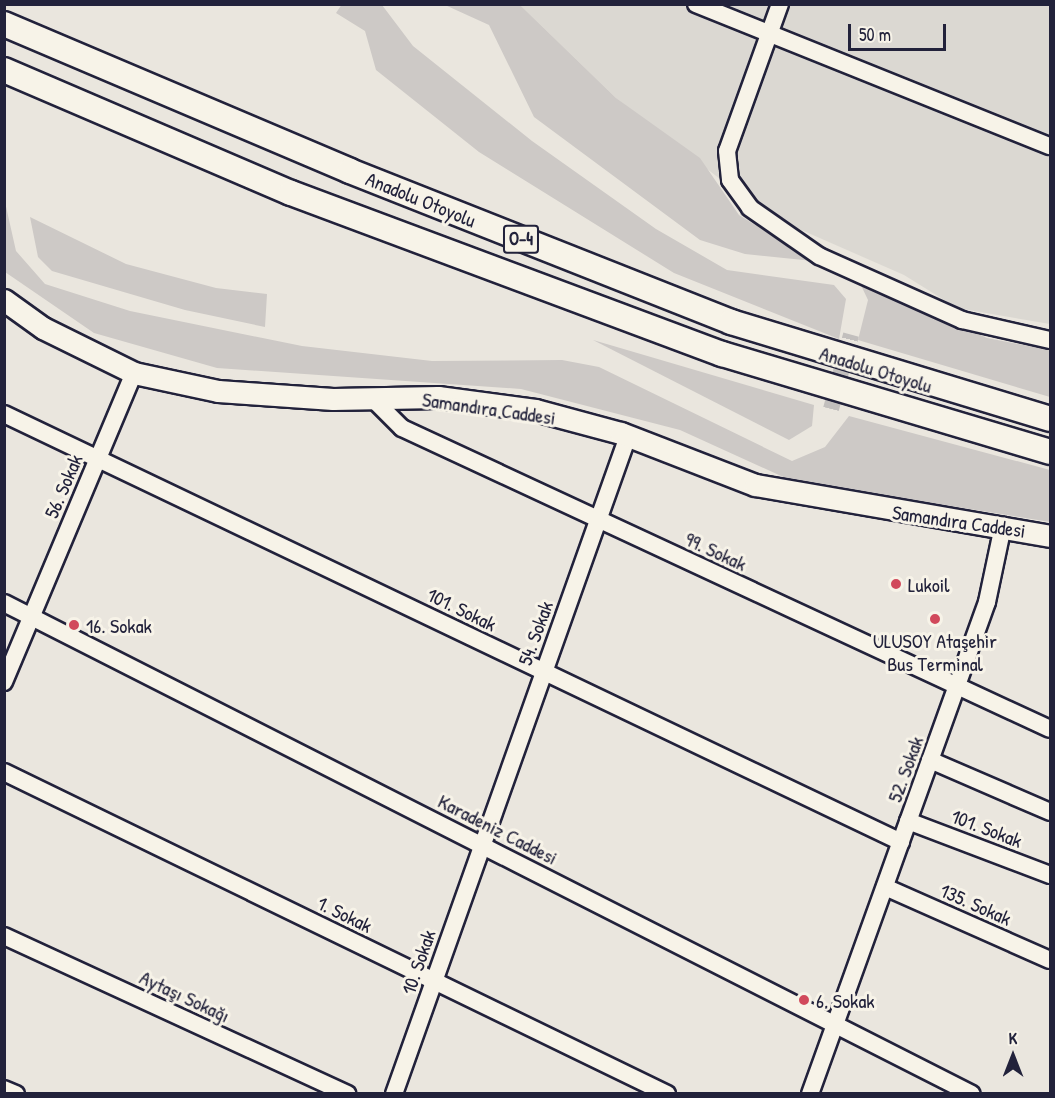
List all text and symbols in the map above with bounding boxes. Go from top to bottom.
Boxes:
scale bar [851,12,948,50]
text: 50 m [859,22,891,47]
street label: Anadolu Otoyolu [363,166,479,232]
road number: O-4 [502,224,540,254]
street label: Anadolu Otoyolu [817,341,935,397]
street label: Samandıra Caddesi [421,387,557,429]
street label: 56. Sokak [39,450,87,522]
street label: Samandıra Caddesi [891,500,1027,542]
street label: 99. Sokak [681,526,751,576]
place label: Lukoil [908,572,950,596]
marker: Lukoil [889,577,903,591]
street label: 101. Sokak [423,582,501,636]
street label: 54. Sokak [512,598,558,668]
marker: ULUSOY Ataşehir Bus Terminal [928,612,942,626]
place label: 16. Sokak [86,613,152,637]
marker: 16. Sokak [67,618,81,632]
place label: ULUSOY Ataşehir Bus Terminal [873,628,997,675]
street label: 52. Sokak [882,733,928,805]
street label: Karadeniz Caddesi [434,789,562,869]
street label: 101. Sokak [948,804,1026,852]
street label: 135. Sokak [937,878,1015,930]
street label: 1. Sokak [314,891,376,937]
street label: 10. Sokak [396,927,440,997]
street label: Aytaşı Sokağı [136,965,234,1027]
place label: 6. Sokak [816,988,875,1012]
marker: 6. Sokak [797,993,811,1007]
north arrow [983,1026,1043,1086]
text: K [1009,1027,1017,1049]

